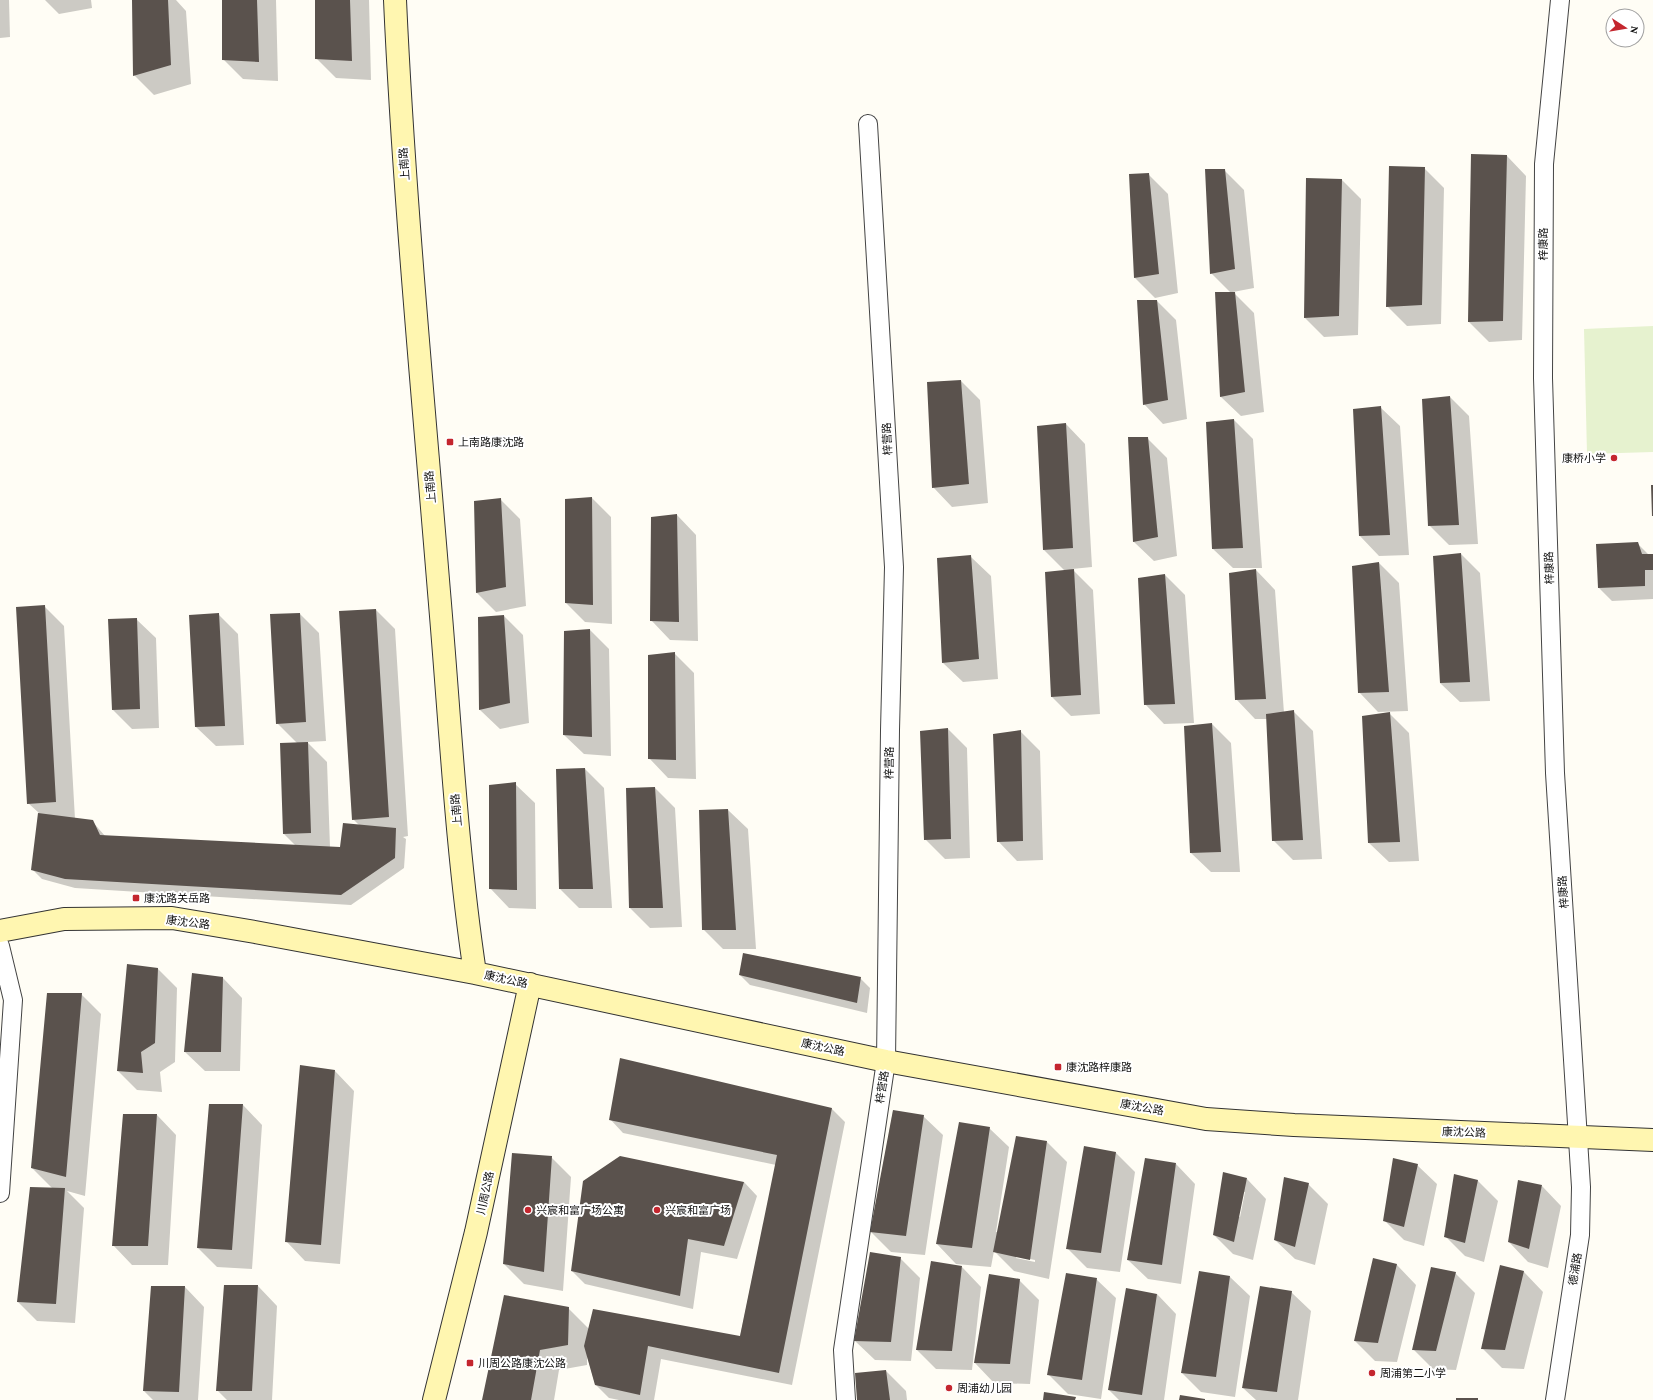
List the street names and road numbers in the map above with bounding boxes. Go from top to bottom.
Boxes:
street label: 上南路 [397,147,411,181]
street label: 梓康路 [1537,228,1549,261]
street label: 梓营路 [880,422,894,456]
street label: 上南路 [423,470,437,504]
street label: 梓康路 [1542,551,1556,585]
street label: 梓营路 [883,746,895,780]
street label: 上南路 [449,793,463,827]
street label: 梓康路 [1556,875,1570,909]
street label: 康沈公路 [165,913,211,931]
street label: 康沈公路 [483,969,529,989]
street label: 康沈公路 [800,1037,846,1057]
street label: 梓营路 [873,1070,891,1104]
street label: 康沈公路 [1119,1097,1165,1117]
street label: 康沈公路 [1442,1125,1486,1139]
street label: 川周公路 [475,1170,495,1216]
street label: 德浦路 [1566,1252,1584,1286]

